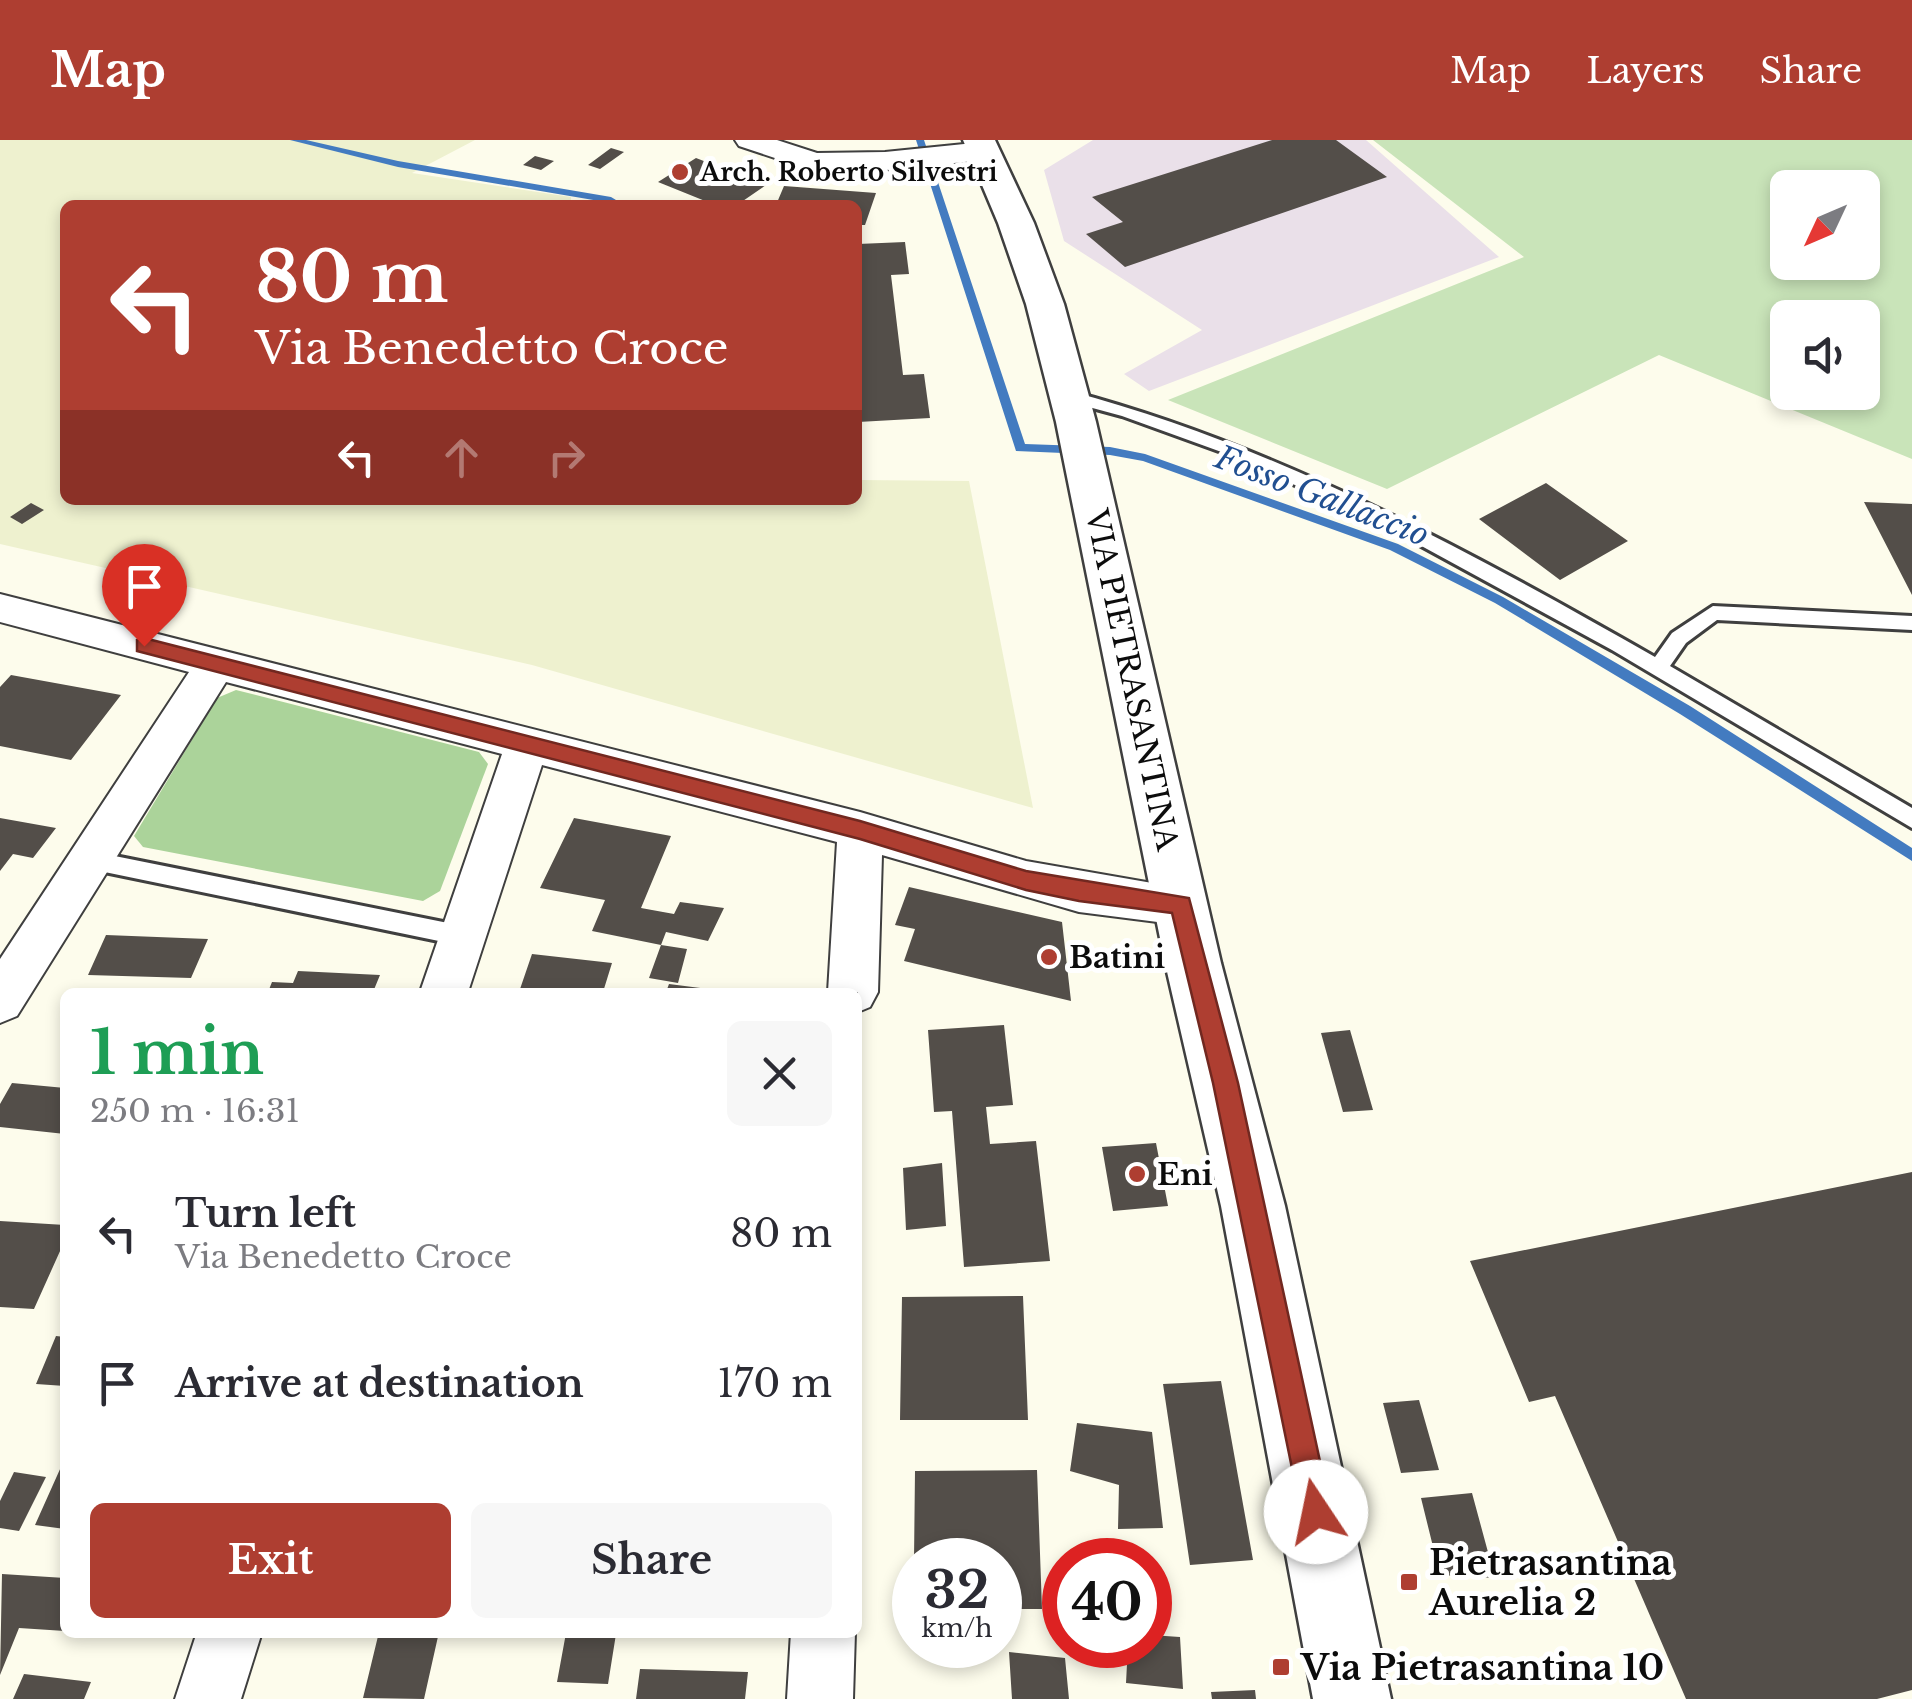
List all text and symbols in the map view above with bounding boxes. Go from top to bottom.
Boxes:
text: Map [50,40,166,100]
text: Map [1450,49,1531,92]
text: Layers [1586,49,1705,92]
text: Share [1760,49,1862,92]
place label: Arch. Roberto Silvestri [699,157,997,188]
marker: Arch. Roberto Silvestri [669,161,691,183]
north arrow [1770,170,1880,280]
map controls [1770,170,1880,410]
text: 80 m [255,234,448,321]
icon: left [90,240,220,370]
button: sound [1770,300,1880,410]
text: Via Benedetto Croce [255,320,729,376]
icon: left [329,430,384,485]
icon: ahead [434,430,489,485]
icon: right [539,430,594,485]
water label: Fosso Gallaccio [1209,437,1434,555]
street label: VIA PIETRASANTINA [1078,505,1186,855]
pin [102,544,187,647]
icon: arrive [117,559,172,614]
place label: Batini [1069,939,1165,976]
marker: Batini [1038,946,1060,968]
text: 1 min [90,1016,264,1090]
button: close [727,1021,832,1126]
text: 250 m · 16:31 [90,1091,300,1131]
place label: Eni [1157,1156,1213,1193]
marker: Eni [1126,1163,1148,1185]
text: Turn left [175,1190,356,1237]
icon: left [90,1206,145,1261]
text: 80 m [730,1210,832,1257]
text: Via Benedetto Croce [175,1237,512,1277]
icon: arrive [90,1356,145,1411]
text: Arrive at destination [175,1360,584,1407]
text: 170 m [717,1360,832,1407]
position arrow [1264,1460,1368,1564]
button: Exit [90,1503,451,1618]
button: Share [471,1503,832,1618]
speed limit sign: 40 [1042,1538,1172,1668]
place label: Pietrasantina Aurelia 2 [1428,1541,1671,1624]
text: 32 [925,1559,989,1622]
marker: Pietrasantina Aurelia 2 [1398,1571,1420,1593]
text: km/h [922,1613,992,1644]
place label: Via Pietrasantina 10 [1299,1646,1664,1689]
marker: Via Pietrasantina 10 [1270,1656,1292,1678]

